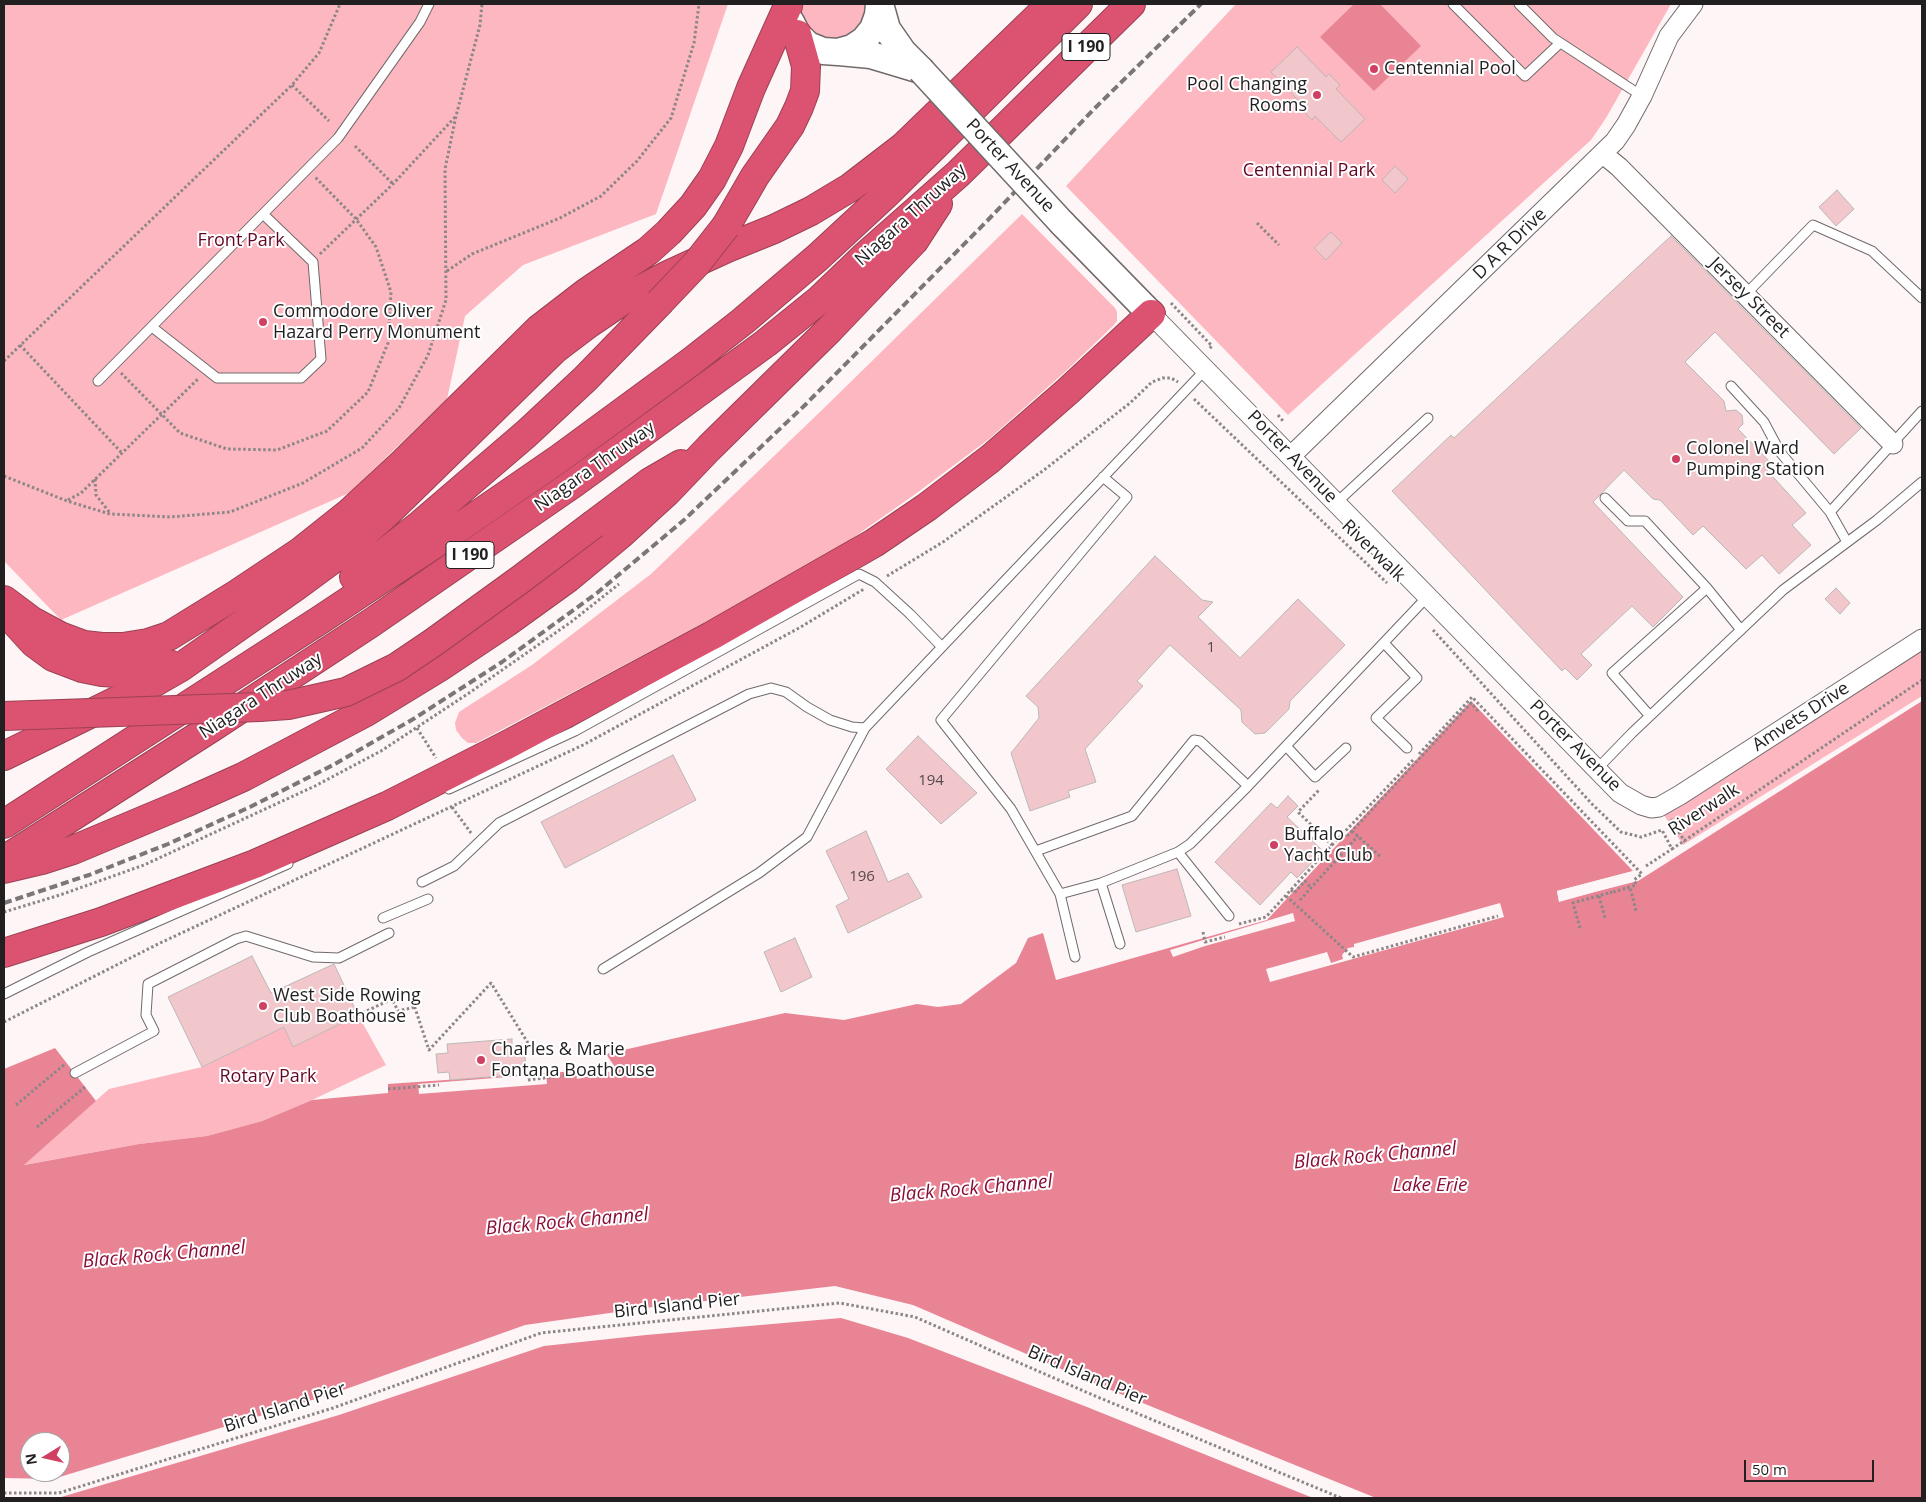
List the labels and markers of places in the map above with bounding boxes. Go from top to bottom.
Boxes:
place label: Centennial Pool [1384,58,1516,80]
marker: Centennial Pool [1368,63,1380,75]
place label: Pool Changing Rooms [1187,74,1307,116]
marker: Pool Changing Rooms [1311,89,1323,101]
place label: Commodore Oliver Hazard Perry Monument [273,301,480,344]
marker: Commodore Oliver Hazard Perry Monument [257,316,269,328]
place label: Colonel Ward Pumping Station [1686,438,1825,480]
marker: Colonel Ward Pumping Station [1670,453,1682,465]
place label: Buffalo Yacht Club [1284,824,1373,866]
marker: Buffalo Yacht Club [1268,839,1280,851]
place label: West Side Rowing Club Boathouse [273,985,421,1028]
marker: West Side Rowing Club Boathouse [257,1000,269,1012]
place label: Charles & Marie Fontana Boathouse [491,1039,655,1082]
marker: Charles & Marie Fontana Boathouse [475,1054,487,1066]

